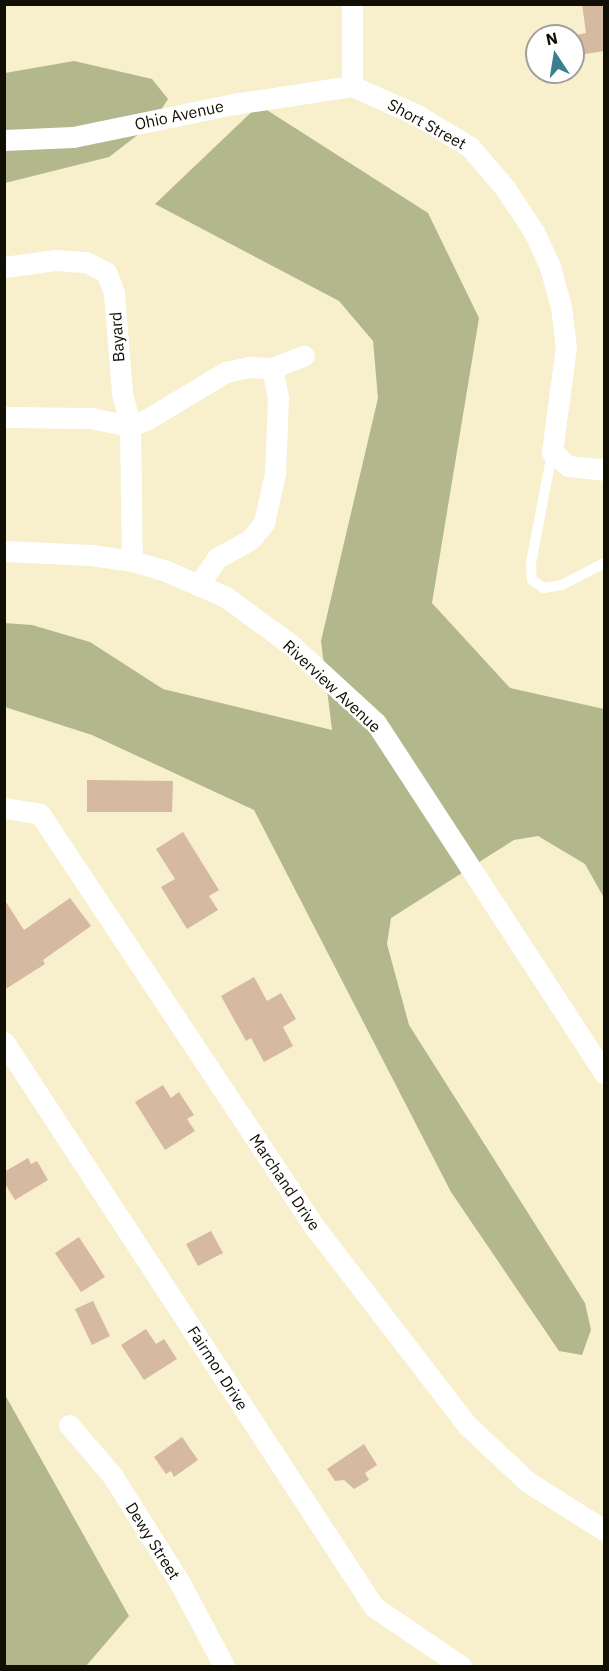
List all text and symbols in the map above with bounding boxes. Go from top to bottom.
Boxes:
north arrow [525,24,585,84]
text: N [544,27,559,49]
street label: Short Street [384,95,470,153]
street label: Ohio Avenue [133,96,225,134]
street label: Bayard [106,311,128,363]
street label: Riverview Avenue [279,636,385,736]
street label: Marchand Drive [246,1130,324,1234]
street label: Fairmor Drive [184,1322,252,1414]
street label: Dewy Street [122,1499,184,1583]

